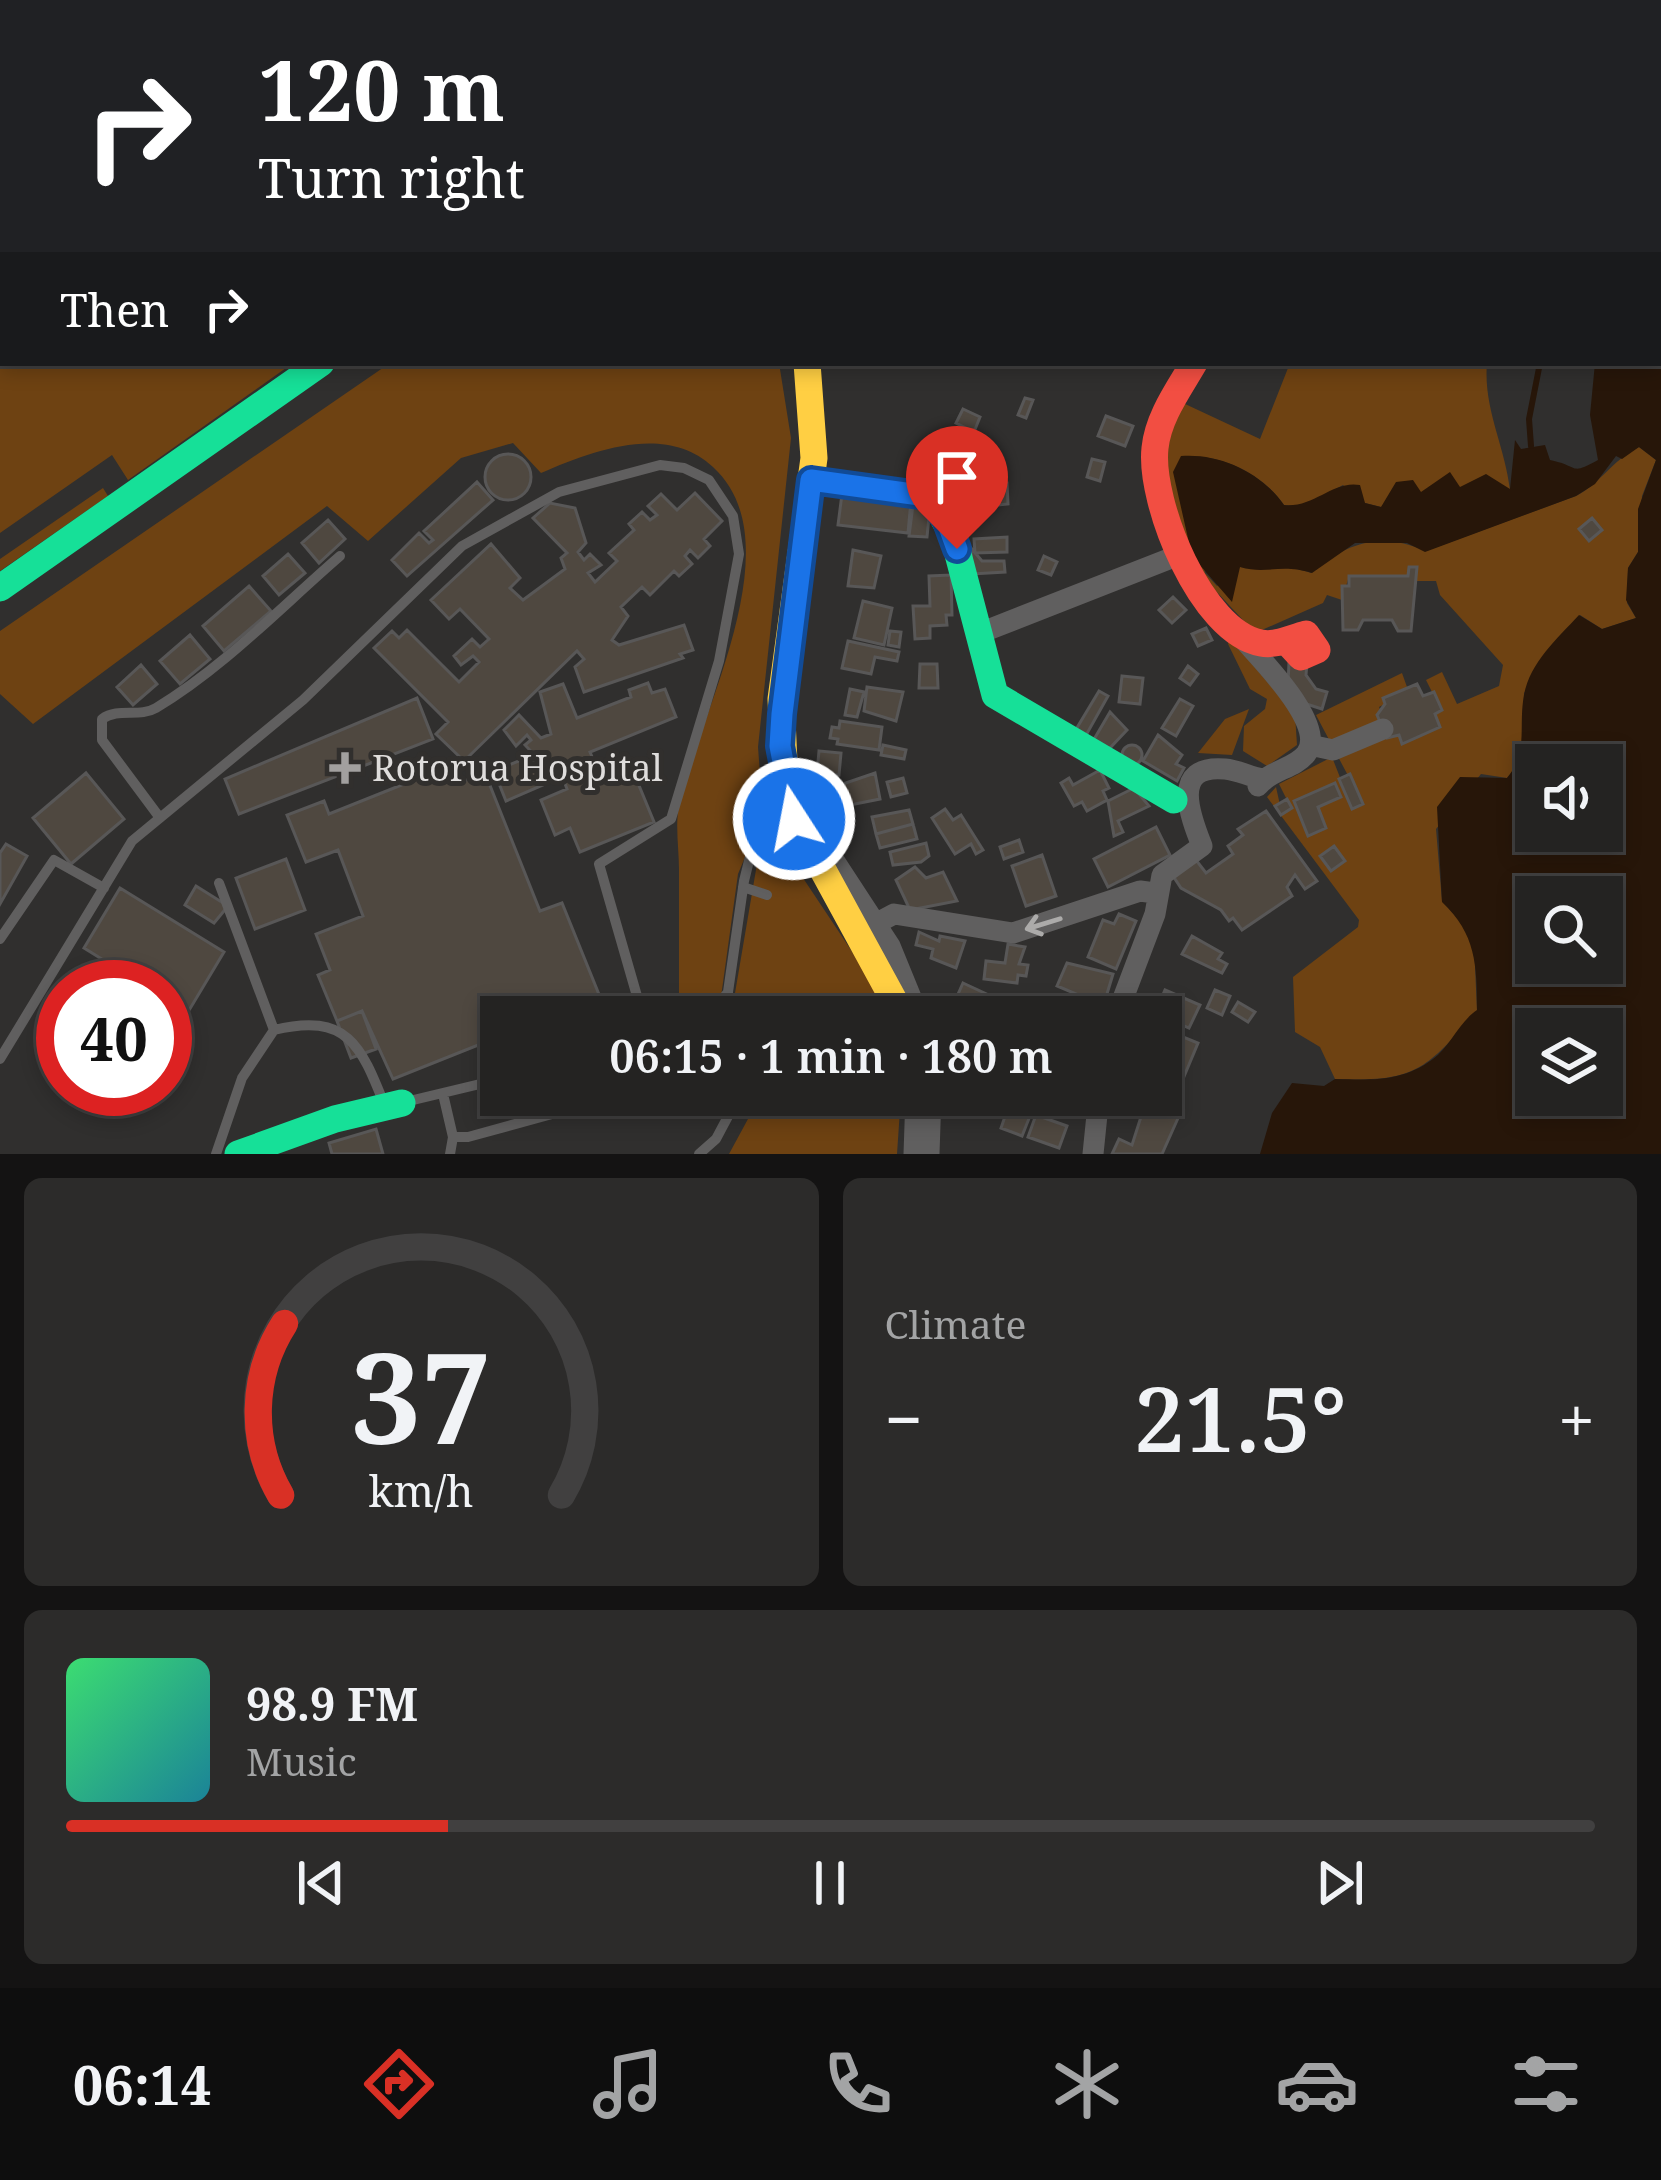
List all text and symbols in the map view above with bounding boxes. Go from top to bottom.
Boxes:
text: 120 m [258,31,505,146]
icon: right [60,48,216,204]
text: Turn right [258,140,525,214]
icon: right [193,276,259,342]
text: Then [60,279,169,340]
pin [906,426,1008,549]
icon: arrive [924,444,990,510]
place label: Rotorua Hospital [372,743,663,792]
map controls [1515,744,1623,1116]
button: sound [1515,744,1623,852]
marker: Rotorua Hospital [329,752,361,784]
position arrow [731,756,857,882]
button: search [1515,876,1623,984]
one-way arrow [1025,914,1063,936]
speed limit sign: 40 [36,960,192,1116]
button: layers [1515,1008,1623,1116]
text: 06:15 · 1 min · 180 m [609,1025,1053,1086]
text: Climate [885,1297,1026,1350]
text: 37 [351,1311,492,1481]
text: 21.5° [1134,1356,1347,1478]
text: − [885,1373,923,1463]
text: + [1558,1373,1595,1463]
text: km/h [369,1461,474,1520]
text: 98.9 FM [246,1673,418,1734]
text: Music [246,1734,357,1787]
icon: previous [288,1850,354,1916]
icon: pause [797,1850,863,1916]
icon: next [1307,1850,1373,1916]
icon: directions [357,2042,441,2126]
icon: music [586,2042,670,2126]
icon: phone [816,2042,900,2126]
icon: climate [1045,2042,1129,2126]
icon: car [1275,2042,1359,2126]
icon: filters [1504,2042,1588,2126]
text: 06:14 [73,2047,211,2121]

